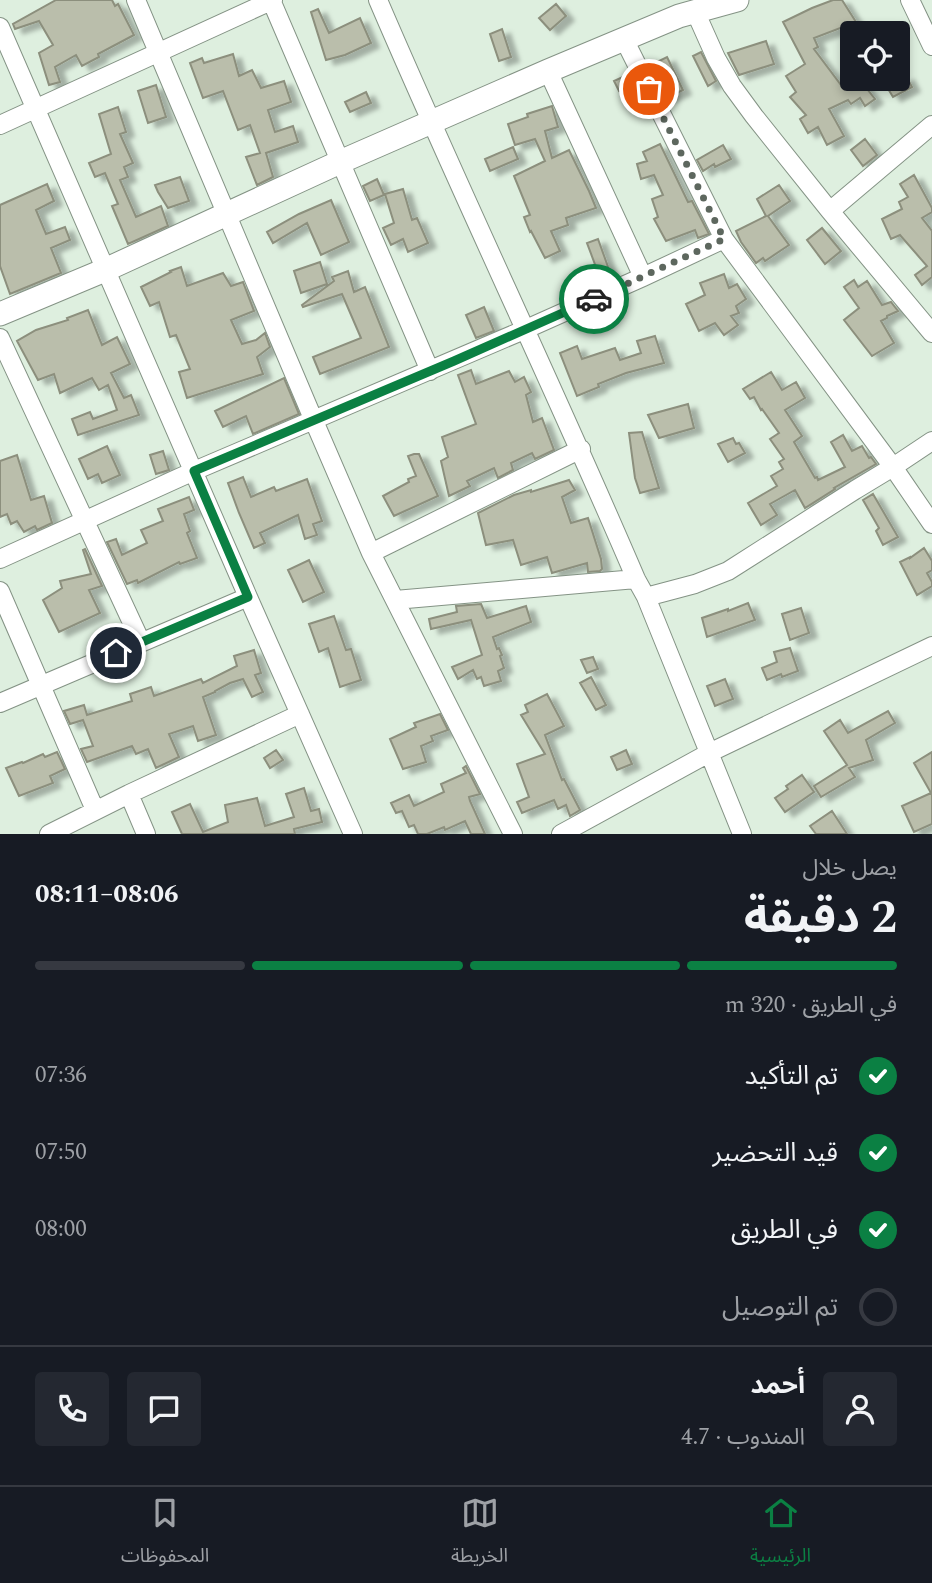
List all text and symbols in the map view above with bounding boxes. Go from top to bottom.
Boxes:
map controls [840,21,910,91]
button: locate [840,21,910,91]
pin [619,59,679,119]
icon: bag [630,70,668,108]
courier [559,264,629,334]
icon: car [575,280,613,318]
pin [86,623,146,683]
icon: home [97,634,135,672]
text: يصل خلال [802,851,897,886]
text: 08:06–08:11 [35,874,179,914]
text: 2 دقيقة [744,883,897,953]
text: في الطريق · 320 m [725,988,897,1023]
text: تم التأكيد [745,1056,838,1096]
icon: check [859,1057,897,1095]
text: 07:36 [35,1058,87,1093]
text: قيد التحضير [712,1133,838,1173]
icon: check [859,1134,897,1172]
text: 07:50 [35,1135,87,1170]
text: في الطريق [731,1210,838,1250]
icon: check [859,1211,897,1249]
text: 08:00 [35,1212,87,1247]
text: تم التوصيل [722,1287,838,1327]
text: أحمد [751,1365,805,1405]
button: phone [35,1372,109,1446]
button: chat [127,1372,201,1446]
button: person [823,1372,897,1446]
text: المندوب · 4.7 [681,1420,805,1455]
tab: المحفوظات [121,1494,209,1576]
tab: الخريطة [451,1494,508,1576]
tab: الرئيسية [750,1494,811,1576]

